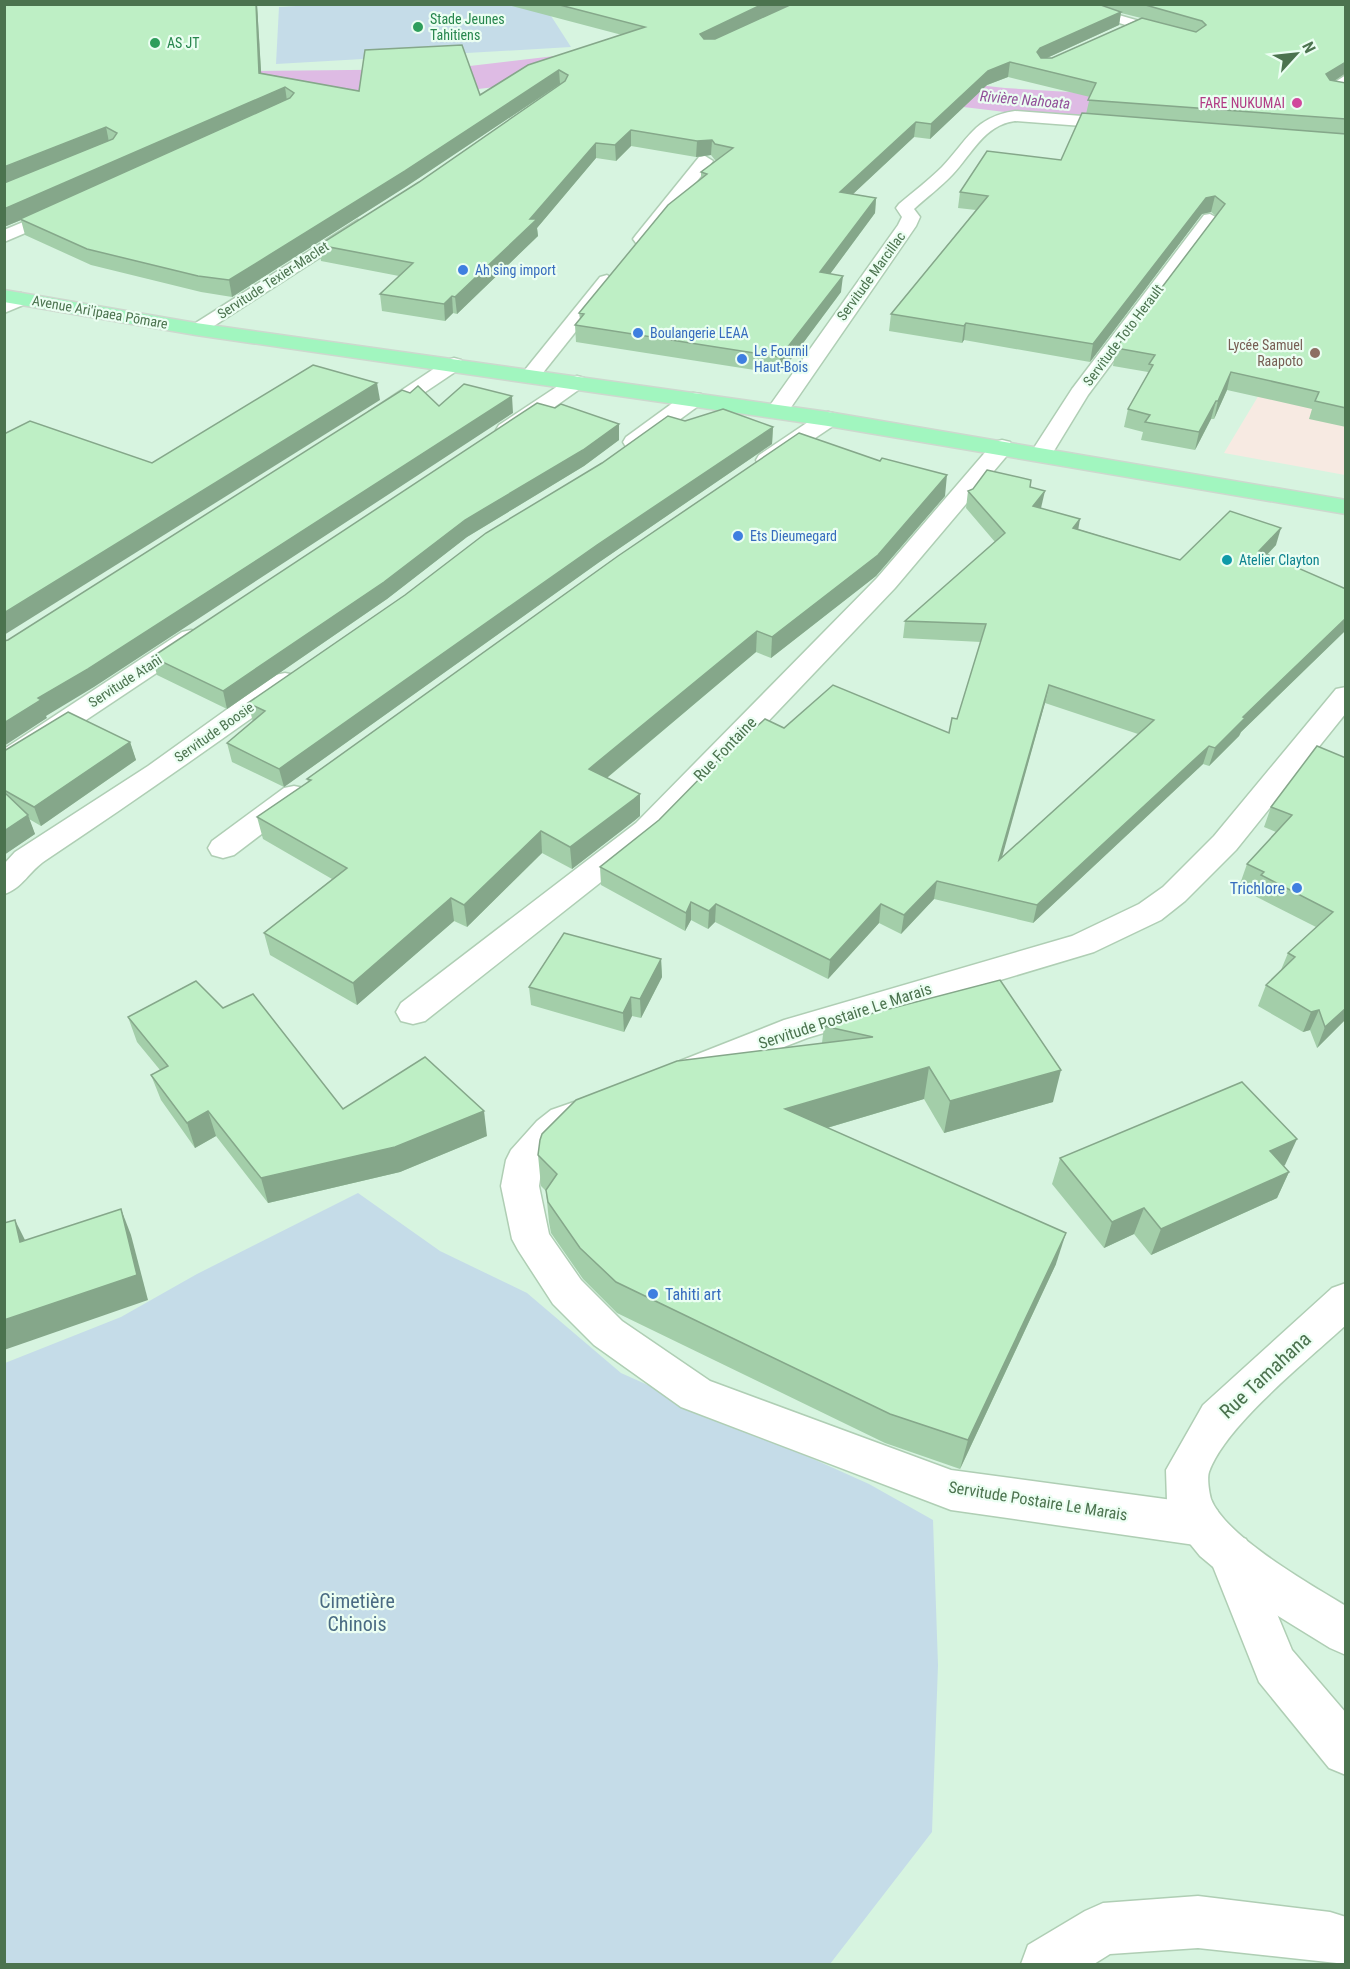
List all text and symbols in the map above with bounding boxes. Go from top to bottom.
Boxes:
place label: Stade Jeunes Tahitiens [430,11,505,43]
marker: Stade Jeunes Tahitiens [411,20,425,34]
north arrow [1266,24,1326,84]
place label: AS JT [167,35,200,51]
marker: AS JT [148,36,162,50]
text: N [1298,39,1320,56]
water label: Rivière Nahoata [979,87,1071,113]
place label: FARE NUKUMAI [1199,95,1285,111]
marker: FARE NUKUMAI [1290,96,1304,110]
street label: Servitude Marcillac [833,229,909,323]
street label: Servitude Texier-Maclet [214,238,332,322]
place label: Ah sing import [475,262,556,278]
marker: Ah sing import [456,263,470,277]
street label: Servitude Toto Herault [1080,281,1166,389]
street label: Avenue Ari'ipaea Pōmare [31,292,170,332]
place label: Boulangerie LEAA [650,325,749,341]
marker: Boulangerie LEAA [631,326,645,340]
place label: Lycée Samuel Raapoto [1228,337,1303,369]
place label: Le Fournil Haut-Bois [754,343,808,375]
marker: Lycée Samuel Raapoto [1308,346,1322,360]
marker: Le Fournil Haut-Bois [735,352,749,366]
place label: Ets Dieumegard [750,528,837,544]
marker: Ets Dieumegard [731,529,745,543]
place label: Atelier Clayton [1239,552,1320,568]
marker: Atelier Clayton [1220,553,1234,567]
street label: Servitude Atani [85,651,165,711]
street label: Servitude Boosie [171,699,257,765]
street label: Rue Fontaine [690,713,760,785]
place label: Trichlore [1230,879,1285,898]
marker: Trichlore [1290,881,1304,895]
street label: Servitude Postaire Le Marais [756,979,934,1053]
place label: Tahiti art [665,1285,722,1304]
marker: Tahiti art [646,1287,660,1301]
street label: Rue Tamahana [1214,1327,1316,1423]
street label: Servitude Postaire Le Marais [947,1477,1129,1525]
park label: Cimetière Chinois [319,1589,395,1636]

